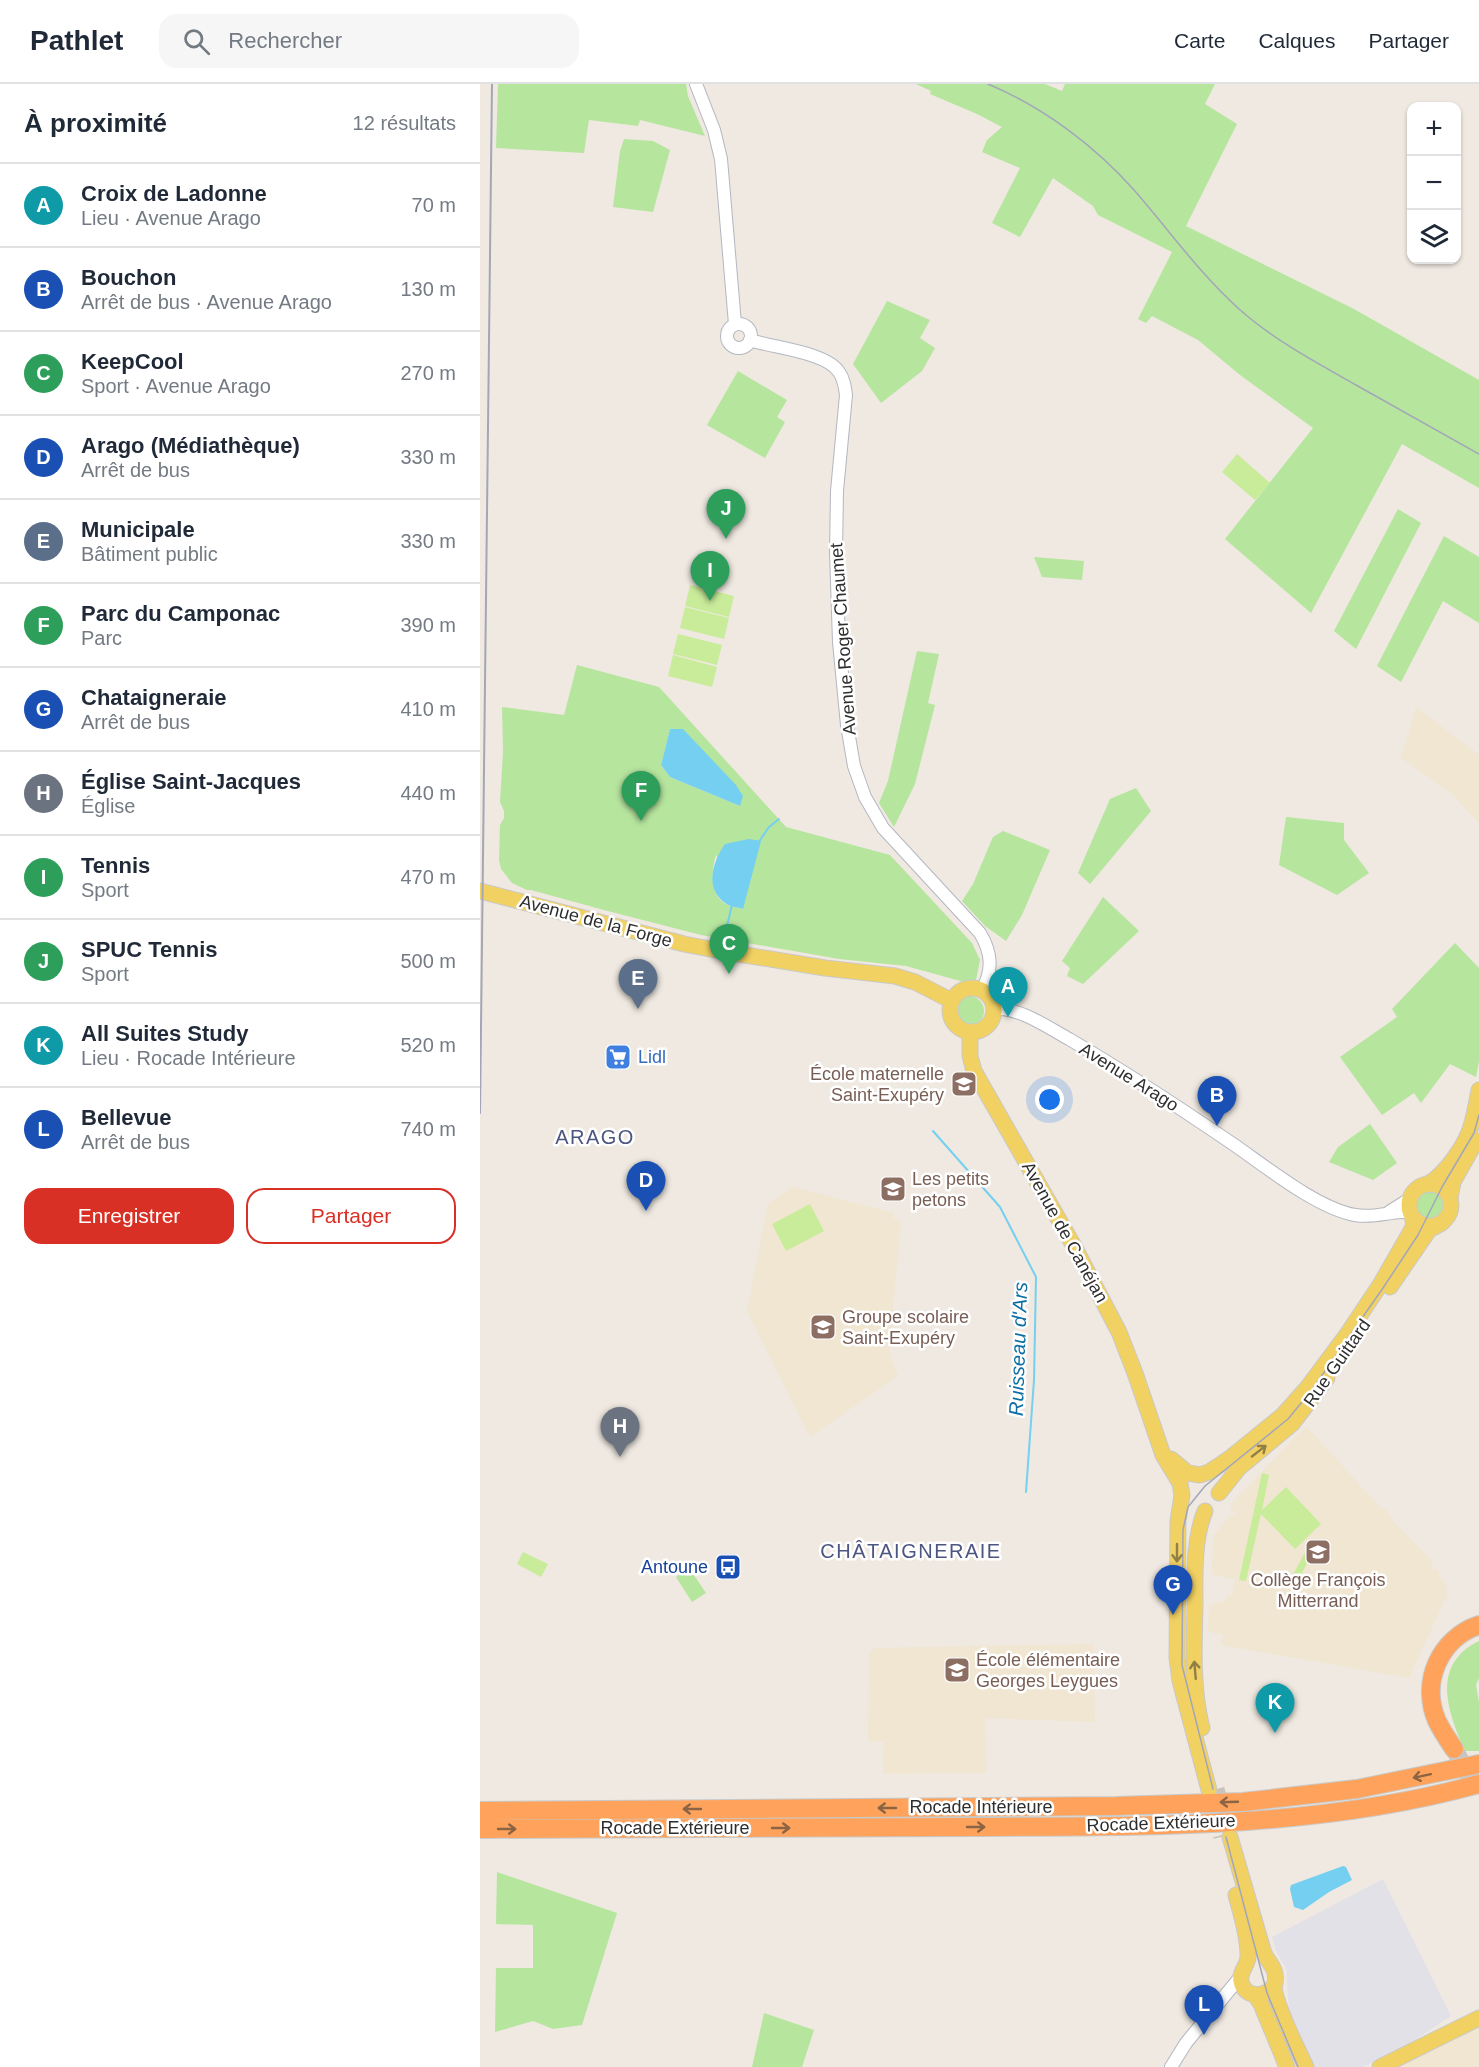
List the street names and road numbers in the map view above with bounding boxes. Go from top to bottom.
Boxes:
street label: Avenue Roger Chaumet [826,542,860,736]
street label: Avenue de la Forge [518,891,674,951]
street label: Avenue Arago [1076,1039,1182,1115]
street label: Avenue de Canéjan [1018,1158,1112,1306]
street label: Rue Guittard [1300,1315,1374,1411]
street label: Rocade Intérieure [909,1797,1053,1817]
street label: Rocade Extérieure [1086,1810,1236,1836]
street label: Rocade Extérieure [600,1818,750,1838]

